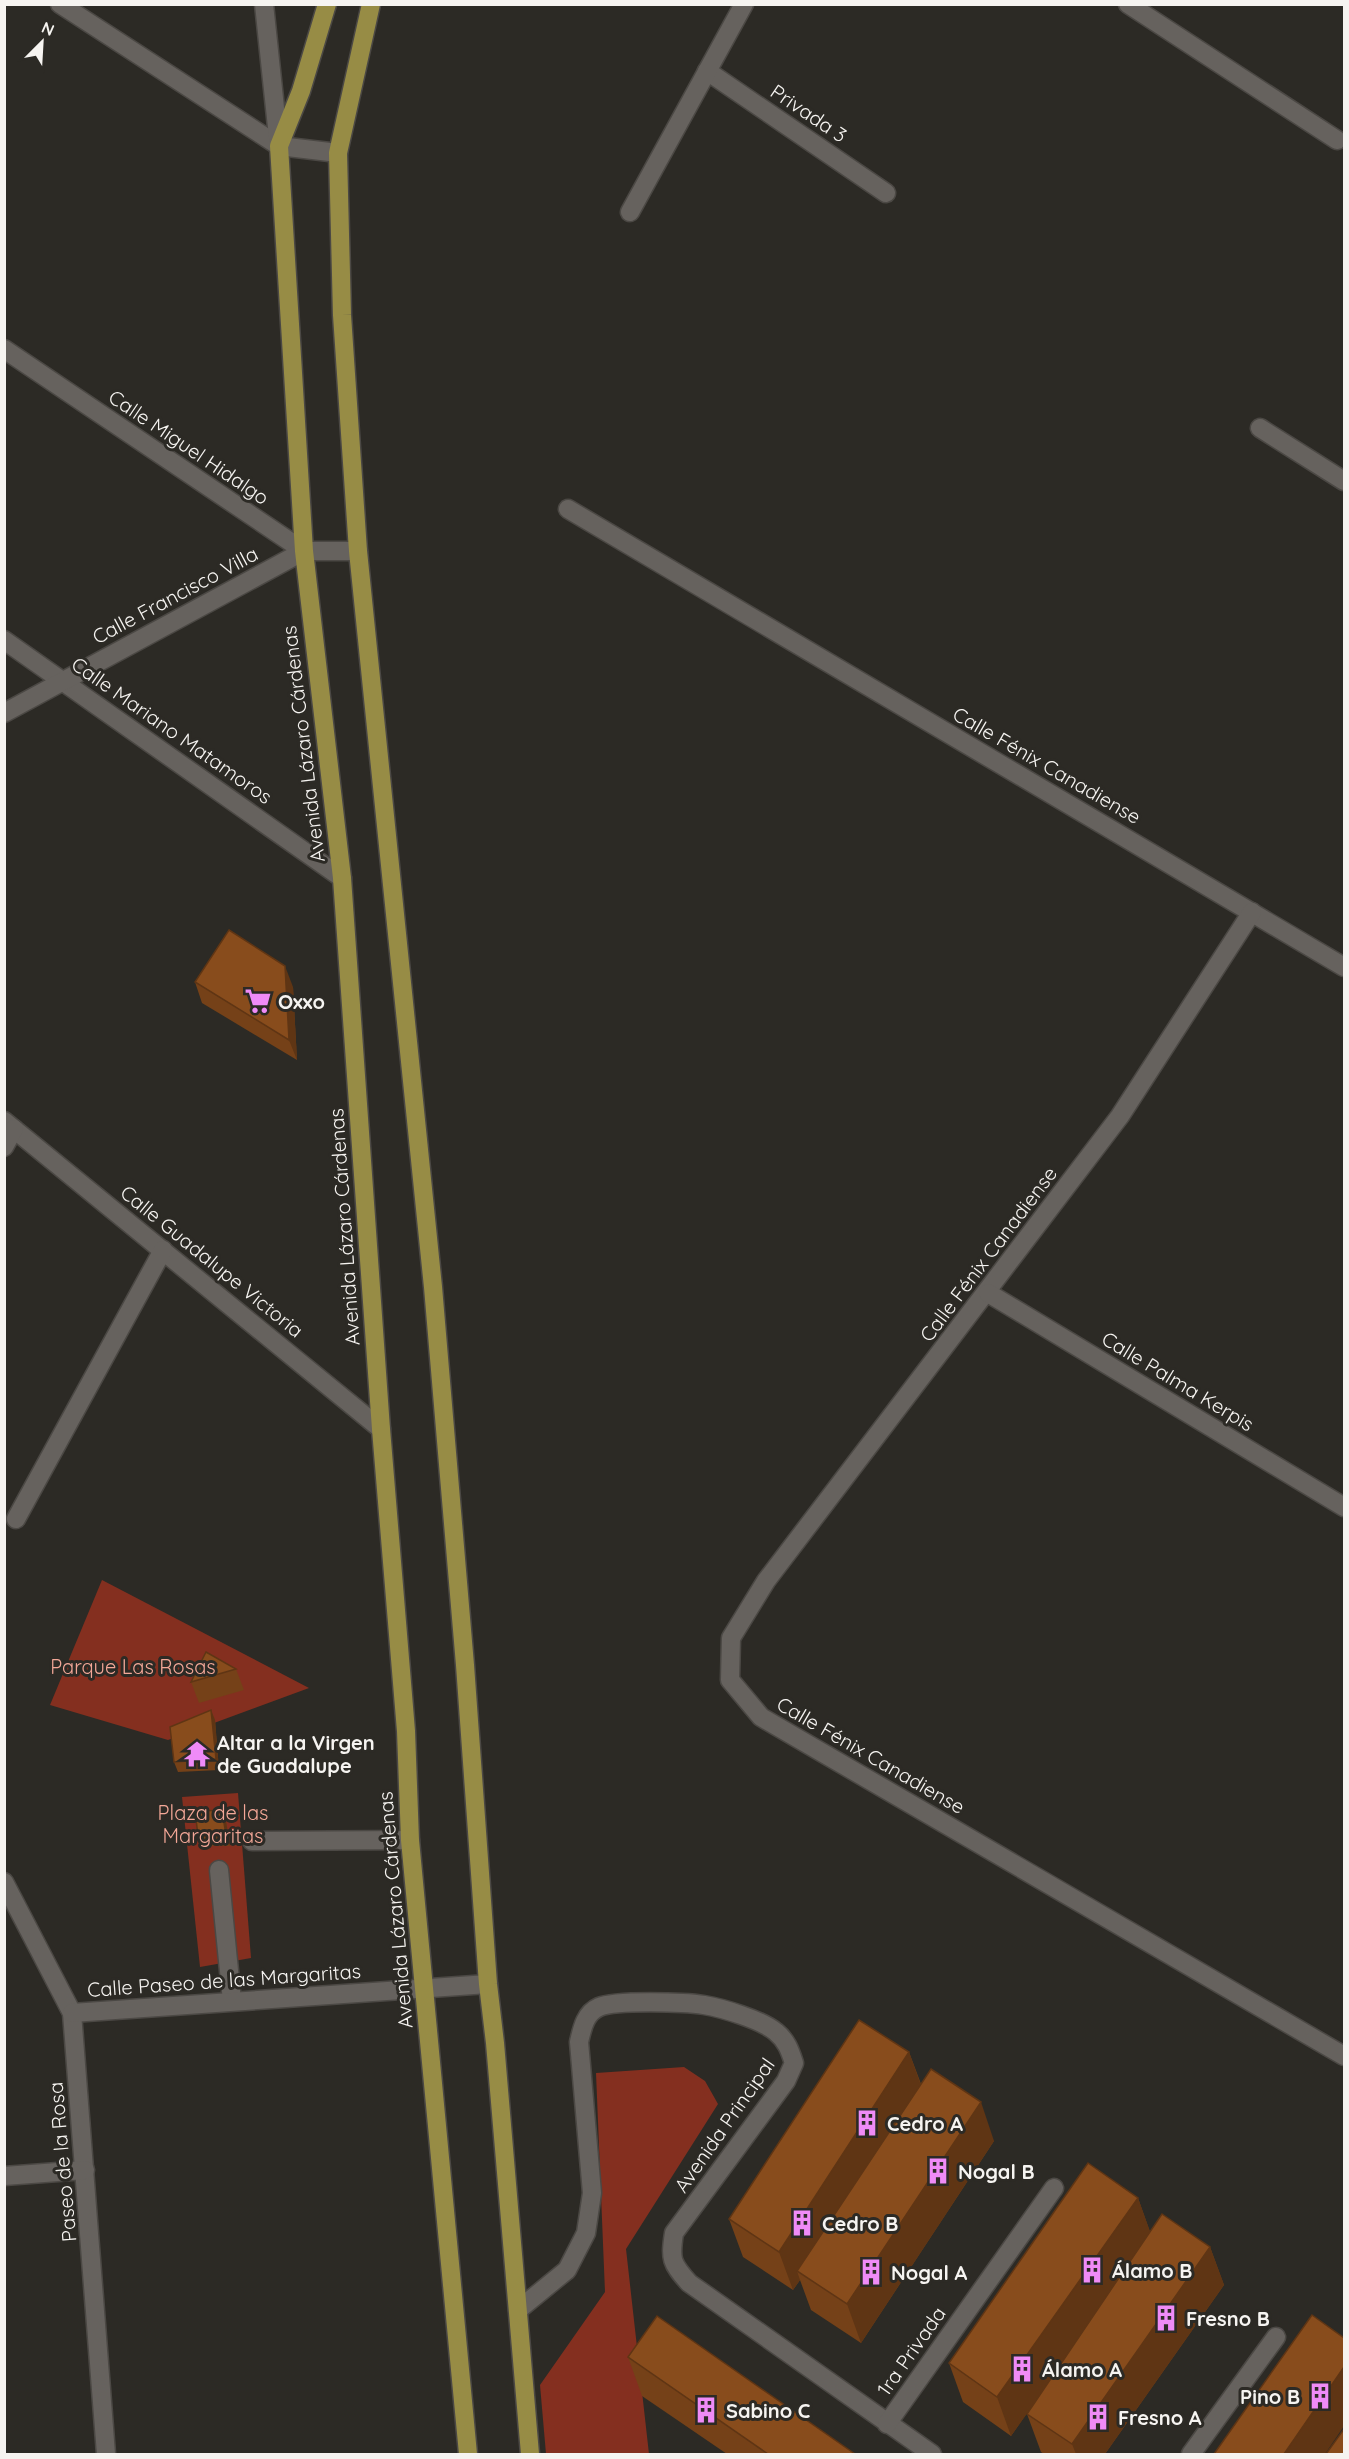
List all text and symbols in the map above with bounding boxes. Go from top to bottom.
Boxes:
north arrow [12,12,72,72]
text: N [39,17,58,40]
street label: Privada 3 [766,78,852,148]
street label: Calle Miguel Hidalgo [104,384,274,510]
street label: Calle Francisco Villa [88,541,262,649]
street label: Avenida Lázaro Cárdenas [276,624,330,864]
street label: Calle Mariano Matamoros [67,651,277,809]
street label: Calle Fénix Canadiense [948,701,1146,829]
supermarket icon: Oxxo [243,986,273,1016]
place label: Oxxo [278,989,325,1014]
street label: Avenida Lázaro Cárdenas [323,1107,365,1347]
street label: Calle Fénix Canadiense [914,1161,1062,1347]
street label: Calle Guadalupe Victoria [115,1179,309,1343]
street label: Calle Palma Kerpis [1097,1326,1259,1436]
park label: Parque Las Rosas [50,1654,216,1679]
street label: Calle Fénix Canadiense [772,1691,970,1819]
place label: Altar a la Virgen de Guadalupe [217,1730,375,1778]
temple icon: Altar a la Virgen de Guadalupe [182,1739,212,1769]
street label: Avenida Lázaro Cárdenas [372,1790,418,2030]
park label: Plaza de las Margaritas [158,1800,268,1848]
street label: Calle Paseo de las Margaritas [86,1958,362,2002]
street label: Avenida Principal [668,2053,780,2197]
street label: Paseo de la Rosa [43,2081,81,2243]
building icon: Cedro A [852,2108,882,2138]
place label: Cedro A [887,2111,963,2136]
building icon: Nogal B [923,2156,953,2186]
place label: Nogal B [958,2159,1035,2184]
building icon: Cedro B [787,2208,817,2238]
place label: Cedro B [822,2211,898,2236]
building icon: Álamo B [1077,2255,1107,2285]
building icon: Nogal A [856,2257,886,2287]
place label: Álamo B [1112,2258,1192,2283]
place label: Nogal A [891,2260,967,2285]
street label: 1ra Privada [871,2302,951,2400]
building icon: Fresno B [1151,2303,1181,2333]
place label: Fresno B [1186,2306,1270,2331]
building icon: Álamo A [1007,2354,1037,2384]
place label: Álamo A [1042,2357,1122,2382]
building icon: Pino B [1305,2381,1335,2411]
place label: Pino B [1240,2384,1300,2409]
building icon: Sabino C [691,2395,721,2425]
place label: Sabino C [726,2398,811,2423]
building icon: Fresno A [1083,2402,1113,2432]
place label: Fresno A [1118,2405,1202,2430]

